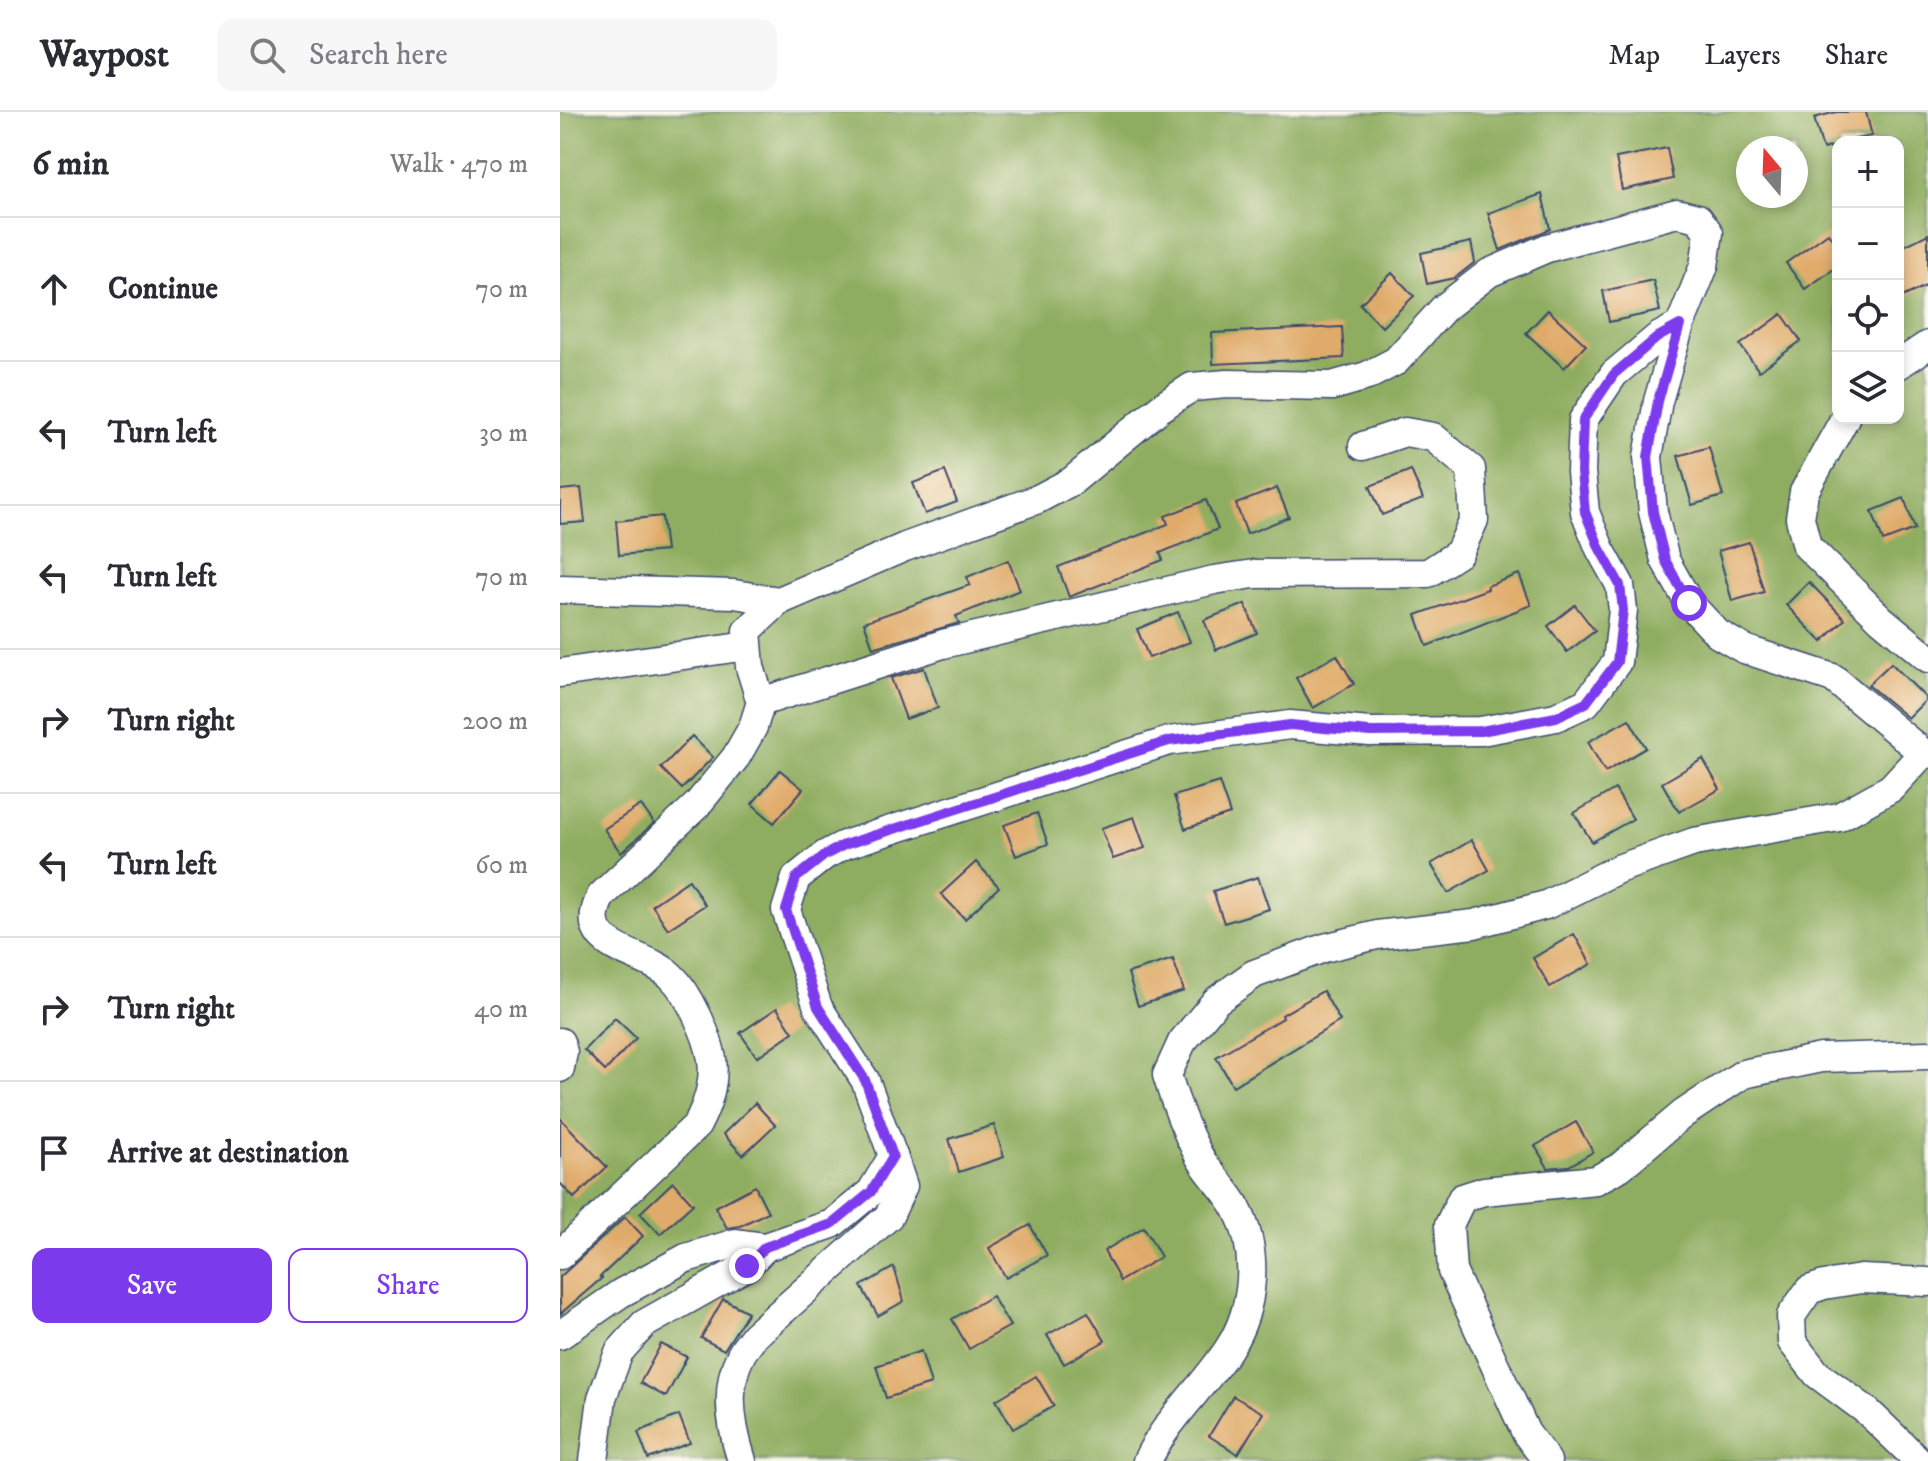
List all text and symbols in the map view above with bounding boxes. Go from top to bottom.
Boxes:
search box [217,19,777,91]
text: Waypost [40,31,169,79]
icon: search [245,33,289,77]
text: Search here [309,37,448,74]
text: Map [1609,38,1660,73]
text: Layers [1704,38,1781,73]
text: Share [1825,38,1888,73]
north arrow [1736,136,1808,208]
map controls [1832,136,1904,424]
button: + [1832,136,1904,208]
text: 6 min [32,143,109,185]
text: Walk · 470 m [390,148,528,181]
button: − [1832,208,1904,280]
icon: ahead [32,267,76,311]
text: Continue [108,271,218,308]
text: 70 m [475,273,528,306]
button: locate [1832,280,1904,352]
button: layers [1832,352,1904,424]
icon: left [32,411,76,455]
text: Turn left [108,415,217,452]
text: 30 m [479,417,528,450]
icon: left [32,555,76,599]
text: Turn left [108,559,217,596]
text: 70 m [475,561,528,594]
route start [1671,585,1707,621]
icon: right [32,699,76,743]
text: Turn right [108,703,235,740]
text: 200 m [462,705,528,738]
icon: left [32,843,76,887]
text: Turn left [108,847,217,884]
text: 60 m [475,849,528,882]
icon: right [32,987,76,1031]
text: Turn right [108,991,235,1028]
text: 40 m [474,993,528,1026]
icon: arrive [32,1131,76,1175]
text: Arrive at destination [108,1135,349,1172]
button: Save [32,1248,272,1323]
button: Share [288,1248,528,1323]
route end [729,1248,765,1284]

